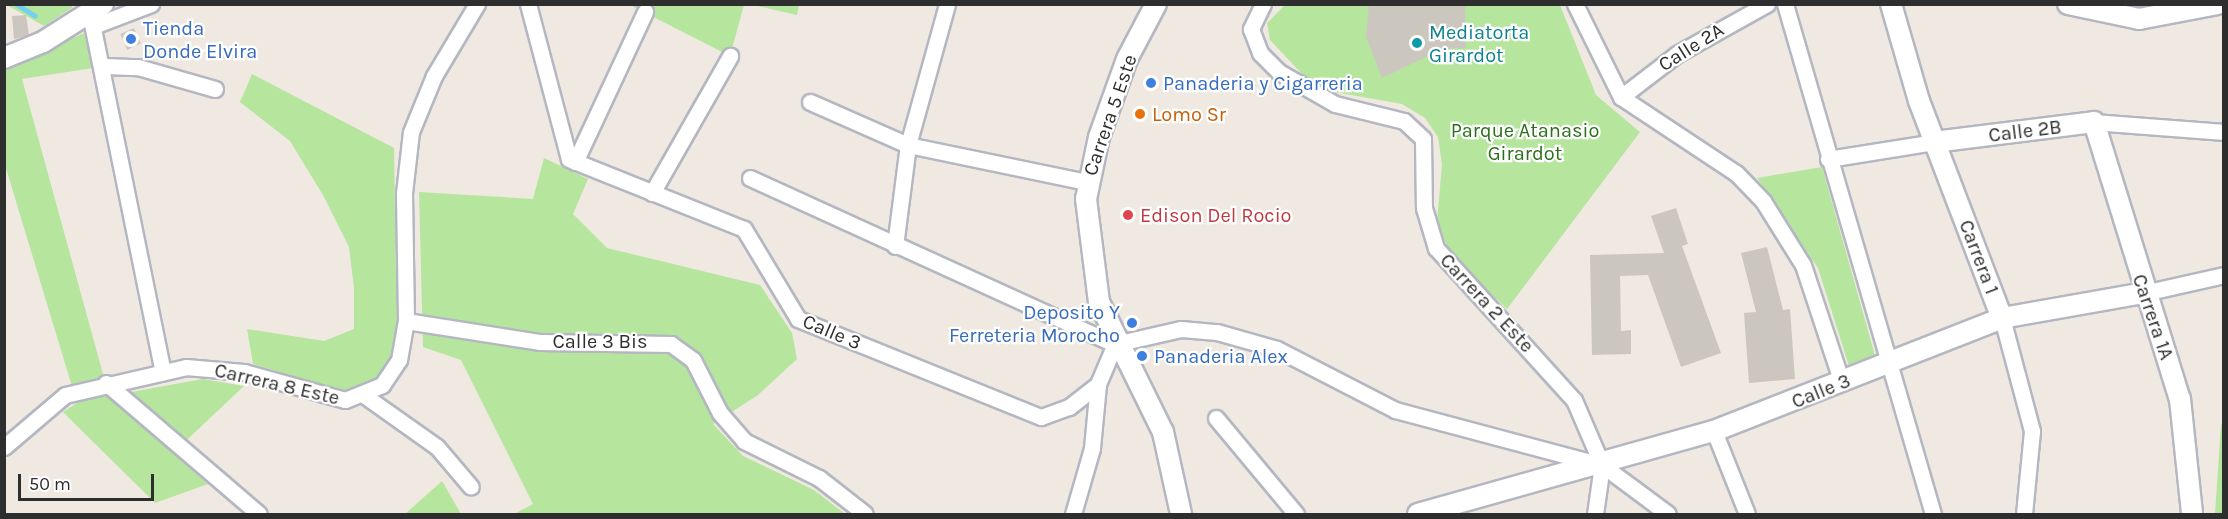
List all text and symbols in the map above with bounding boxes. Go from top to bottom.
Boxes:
place label: Tienda Donde Elvira [143,16,257,63]
street label: Calle 2A [1654,18,1728,76]
place label: Mediatorta Girardot [1429,20,1529,67]
marker: Tienda Donde Elvira [124,32,138,46]
marker: Mediatorta Girardot [1410,36,1424,50]
street label: Carrera 5 Este [1078,51,1142,179]
place label: Panaderia y Cigarreria [1163,71,1363,95]
marker: Panaderia y Cigarreria [1144,76,1158,90]
place label: Lomo Sr [1152,102,1226,126]
marker: Lomo Sr [1133,107,1147,121]
street label: Calle 2B [1987,115,2063,147]
park label: Parque Atanasio Girardot [1451,119,1599,166]
place label: Edison Del Rocio [1140,203,1292,227]
marker: Edison Del Rocio [1121,208,1135,222]
street label: Carrera 1 [1954,216,2004,298]
street label: Carrera 2 Este [1435,248,1539,358]
street label: Carrera 1A [2127,271,2179,363]
place label: Deposito Y Ferreteria Morocho [949,300,1120,347]
street label: Calle 3 [799,309,865,355]
marker: Deposito Y Ferreteria Morocho [1125,316,1139,330]
street label: Calle 3 Bis [553,329,647,353]
place label: Panaderia Alex [1154,344,1288,368]
marker: Panaderia Alex [1135,349,1149,363]
street label: Carrera 8 Este [212,358,342,410]
street label: Calle 3 [1788,368,1854,414]
scale bar [21,462,158,500]
text: 50 m [29,473,71,495]

